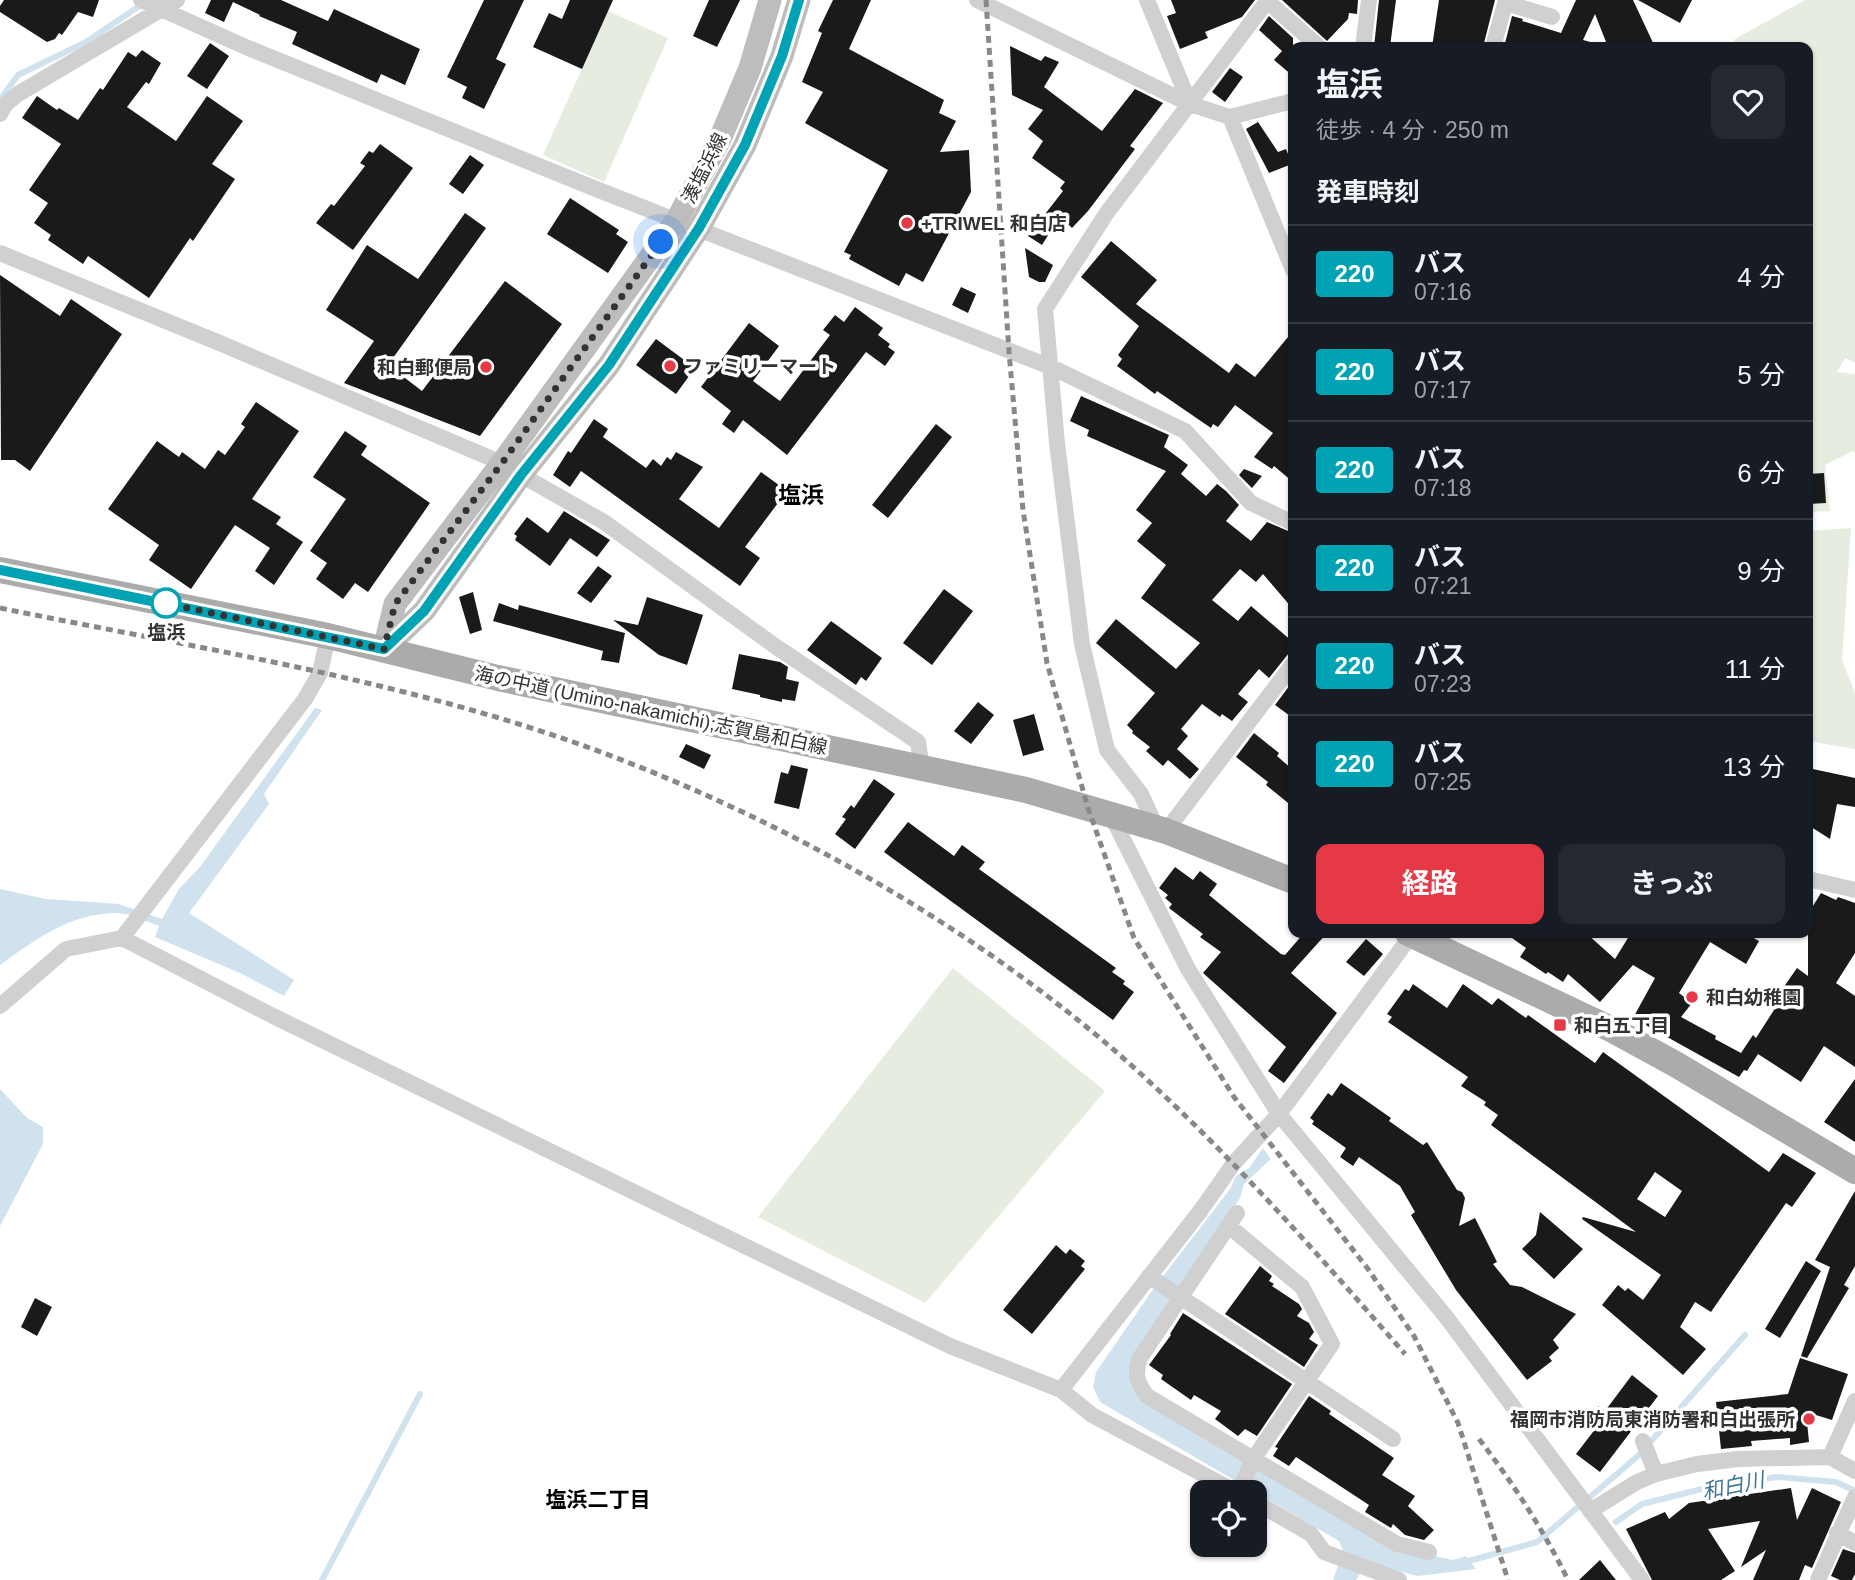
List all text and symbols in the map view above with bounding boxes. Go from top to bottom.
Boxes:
button: heart [1711,65,1785,139]
text: 塩浜 [1316,66,1382,103]
text: 徒歩 · 4 分 · 250 m [1316,117,1509,143]
street label: 湊塩浜線 [678,130,731,207]
text: 発車時刻 [1316,177,1420,207]
place label: +TRIWEL 和白店 [921,213,1067,234]
marker: +TRIWEL 和白店 [899,215,915,231]
your location [643,224,678,259]
text: バス [1414,248,1466,278]
text: 220 [1334,260,1375,287]
text: 4 分 [1737,262,1785,292]
text: 07:16 [1414,279,1472,305]
text: バス [1414,346,1466,376]
place label: ファミリーマート [684,356,836,377]
place label: 和白郵便局 [377,357,472,378]
marker: ファミリーマート [662,358,678,374]
text: 220 [1334,358,1375,385]
marker: 和白郵便局 [478,359,494,375]
text: 5 分 [1737,360,1785,390]
text: 07:17 [1414,377,1472,403]
text: バス [1414,444,1466,474]
text: 220 [1334,456,1375,483]
text: 6 分 [1737,458,1785,488]
text: 07:18 [1414,475,1472,501]
district label: 塩浜 [778,482,824,508]
text: バス [1414,542,1466,572]
text: 220 [1334,554,1375,581]
text: 9 分 [1737,556,1785,586]
text: 07:21 [1414,573,1472,599]
marker: 塩浜 [151,588,181,618]
place label: 塩浜 [147,622,185,643]
text: バス [1414,640,1466,670]
text: 220 [1334,652,1375,679]
text: 11 分 [1725,654,1785,684]
street label: 海の中道 (Umino-nakamichi);志賀島和白線 [473,663,829,758]
text: 07:23 [1414,671,1472,697]
text: バス [1414,738,1466,768]
text: 220 [1334,750,1375,777]
text: 13 分 [1723,752,1785,782]
text: 07:25 [1414,769,1472,795]
button: 経路 [1316,844,1544,924]
button: きっぷ [1558,844,1785,924]
place label: 和白幼稚園 [1706,987,1801,1008]
marker: 和白幼稚園 [1684,989,1700,1005]
place label: 和白五丁目 [1574,1015,1669,1036]
marker: 和白五丁目 [1552,1017,1568,1033]
place label: 福岡市消防局東消防署和白出張所 [1510,1409,1795,1430]
marker: 福岡市消防局東消防署和白出張所 [1801,1411,1817,1427]
water label: 和白川 [1700,1467,1768,1503]
map controls [1190,1480,1267,1557]
button: locate [1190,1480,1267,1557]
district label: 塩浜二丁目 [546,1488,651,1511]

